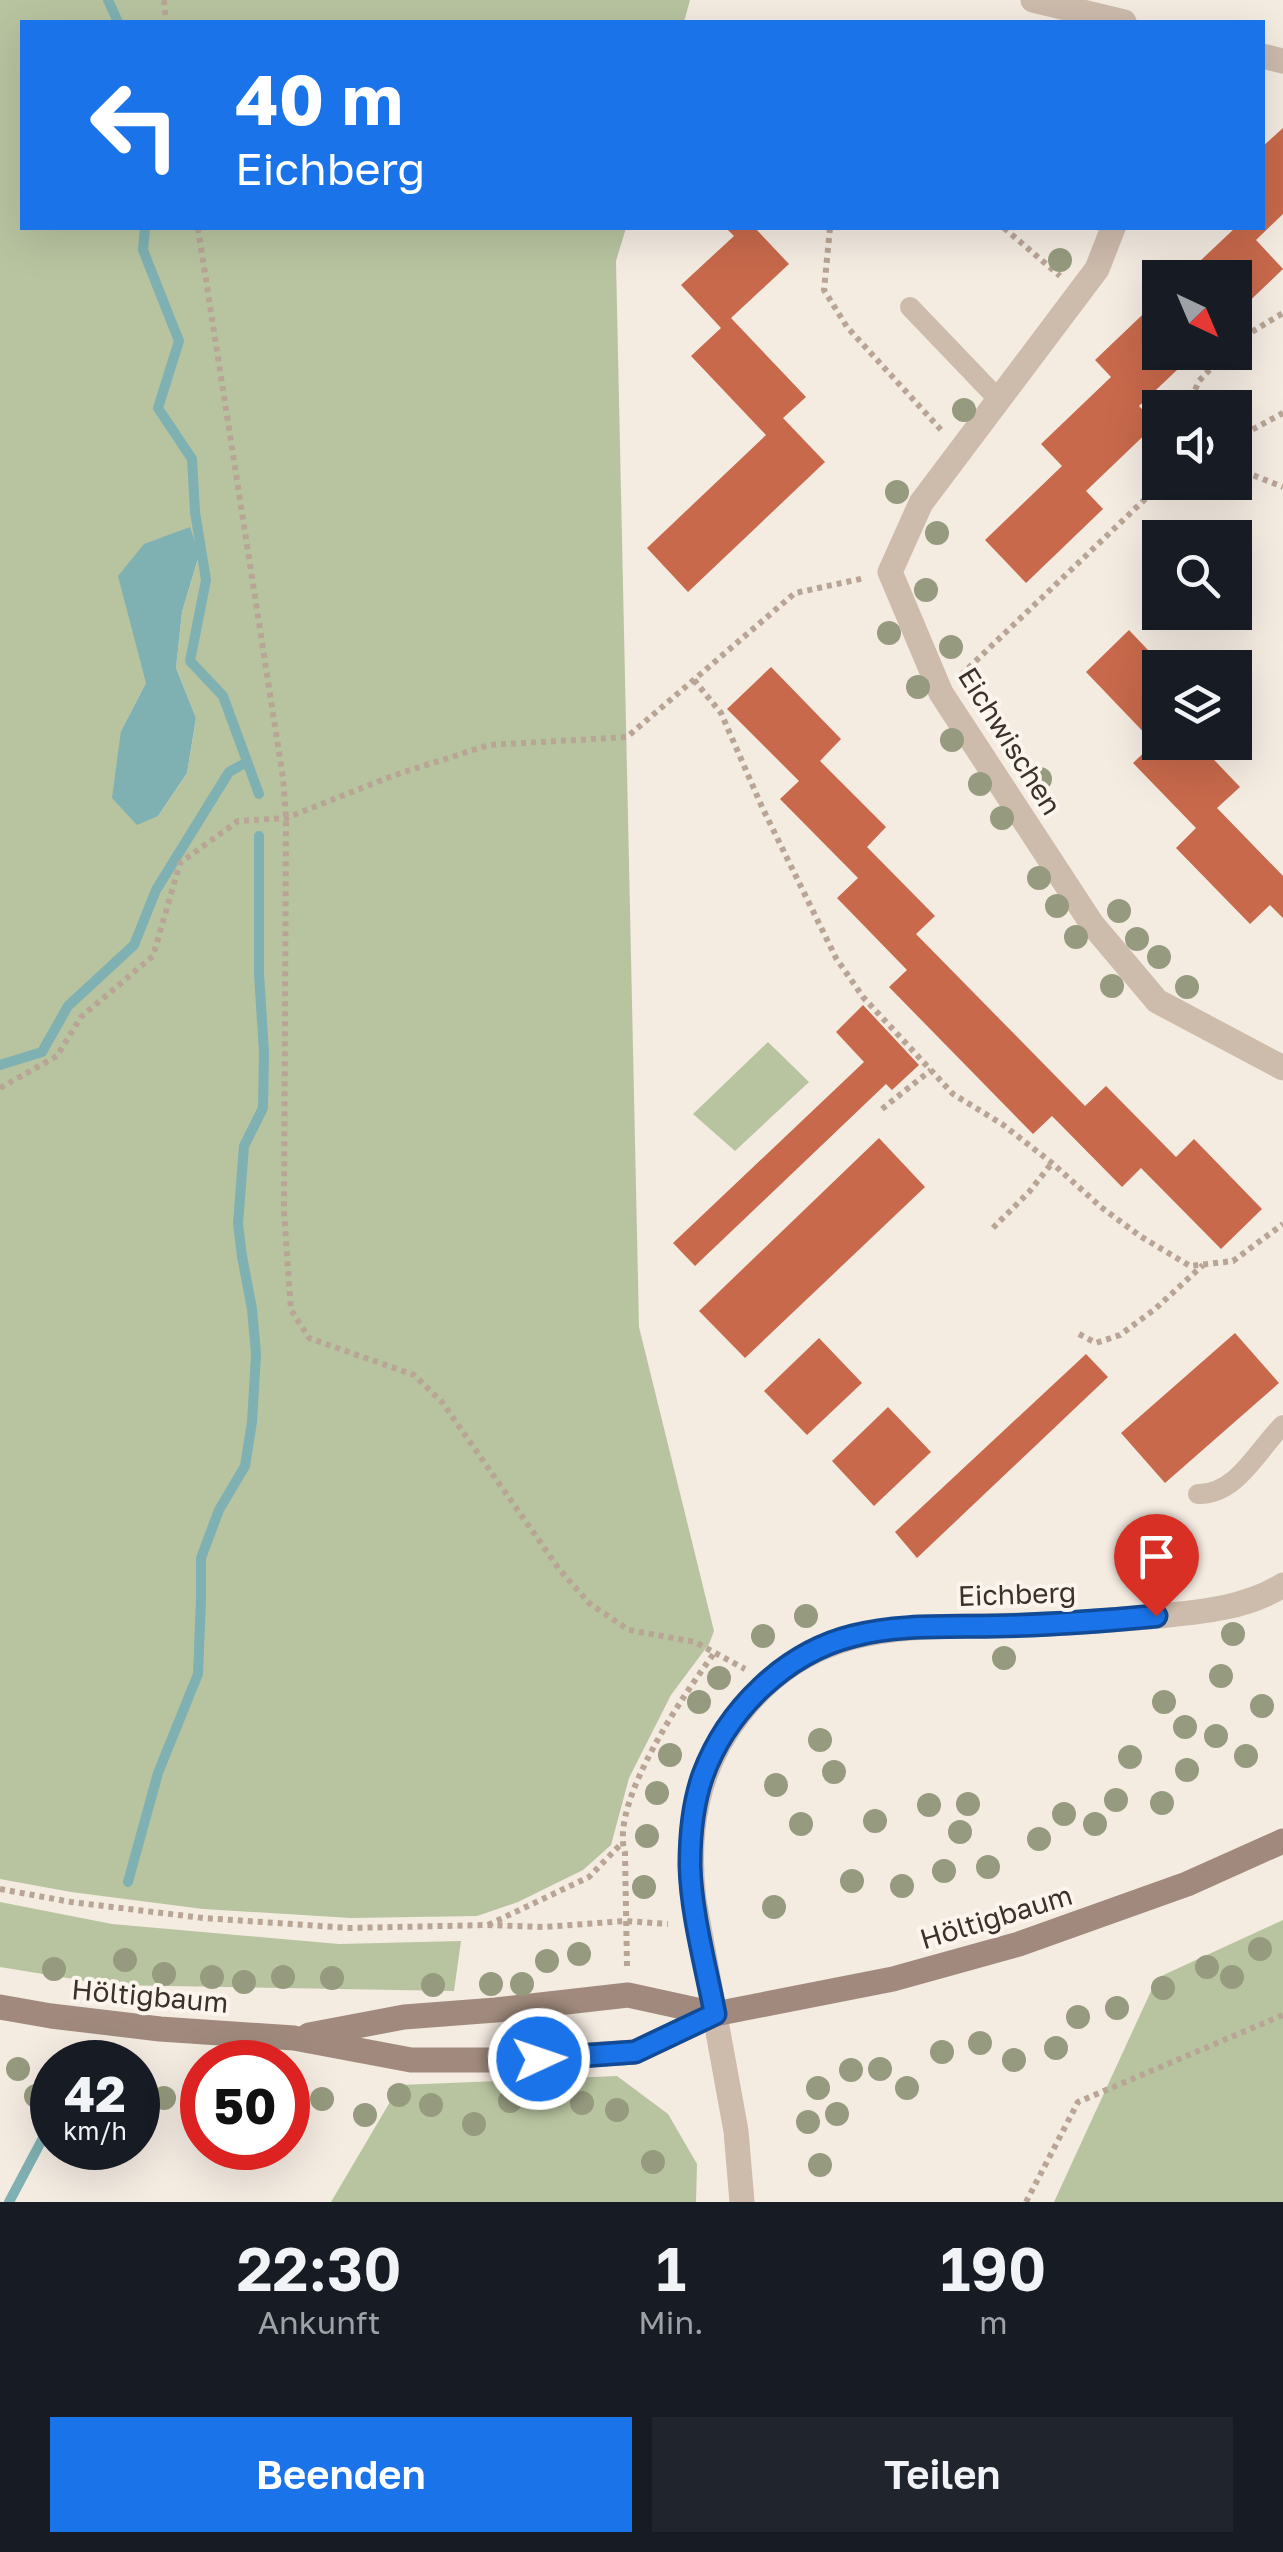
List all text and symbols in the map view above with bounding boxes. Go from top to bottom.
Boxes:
text: 40 m [235,56,403,140]
icon: left [70,60,200,190]
text: Eichberg [235,141,425,195]
north arrow [1142,260,1252,370]
map controls [1142,260,1252,760]
button: sound [1142,390,1252,500]
button: search [1142,520,1252,630]
button: layers [1142,650,1252,760]
street label: Eichwischen [952,661,1069,821]
pin [1114,1514,1199,1617]
icon: arrive [1129,1529,1184,1584]
street label: Eichberg [957,1575,1077,1612]
street label: Höltigbaum [916,1878,1076,1955]
street label: Höltigbaum [70,1972,230,2019]
position arrow [487,2007,591,2111]
speed limit sign: 50 [180,2040,310,2170]
text: 42 [64,2063,126,2123]
text: km/h [63,2115,127,2146]
text: 22:30 [237,2232,402,2304]
text: 1 [656,2232,686,2304]
text: 190 [940,2232,1046,2304]
text: Ankunft [258,2303,381,2341]
text: Min. [638,2303,704,2341]
text: m [979,2303,1008,2341]
button: Beenden [50,2417,632,2532]
button: Teilen [652,2417,1233,2532]

